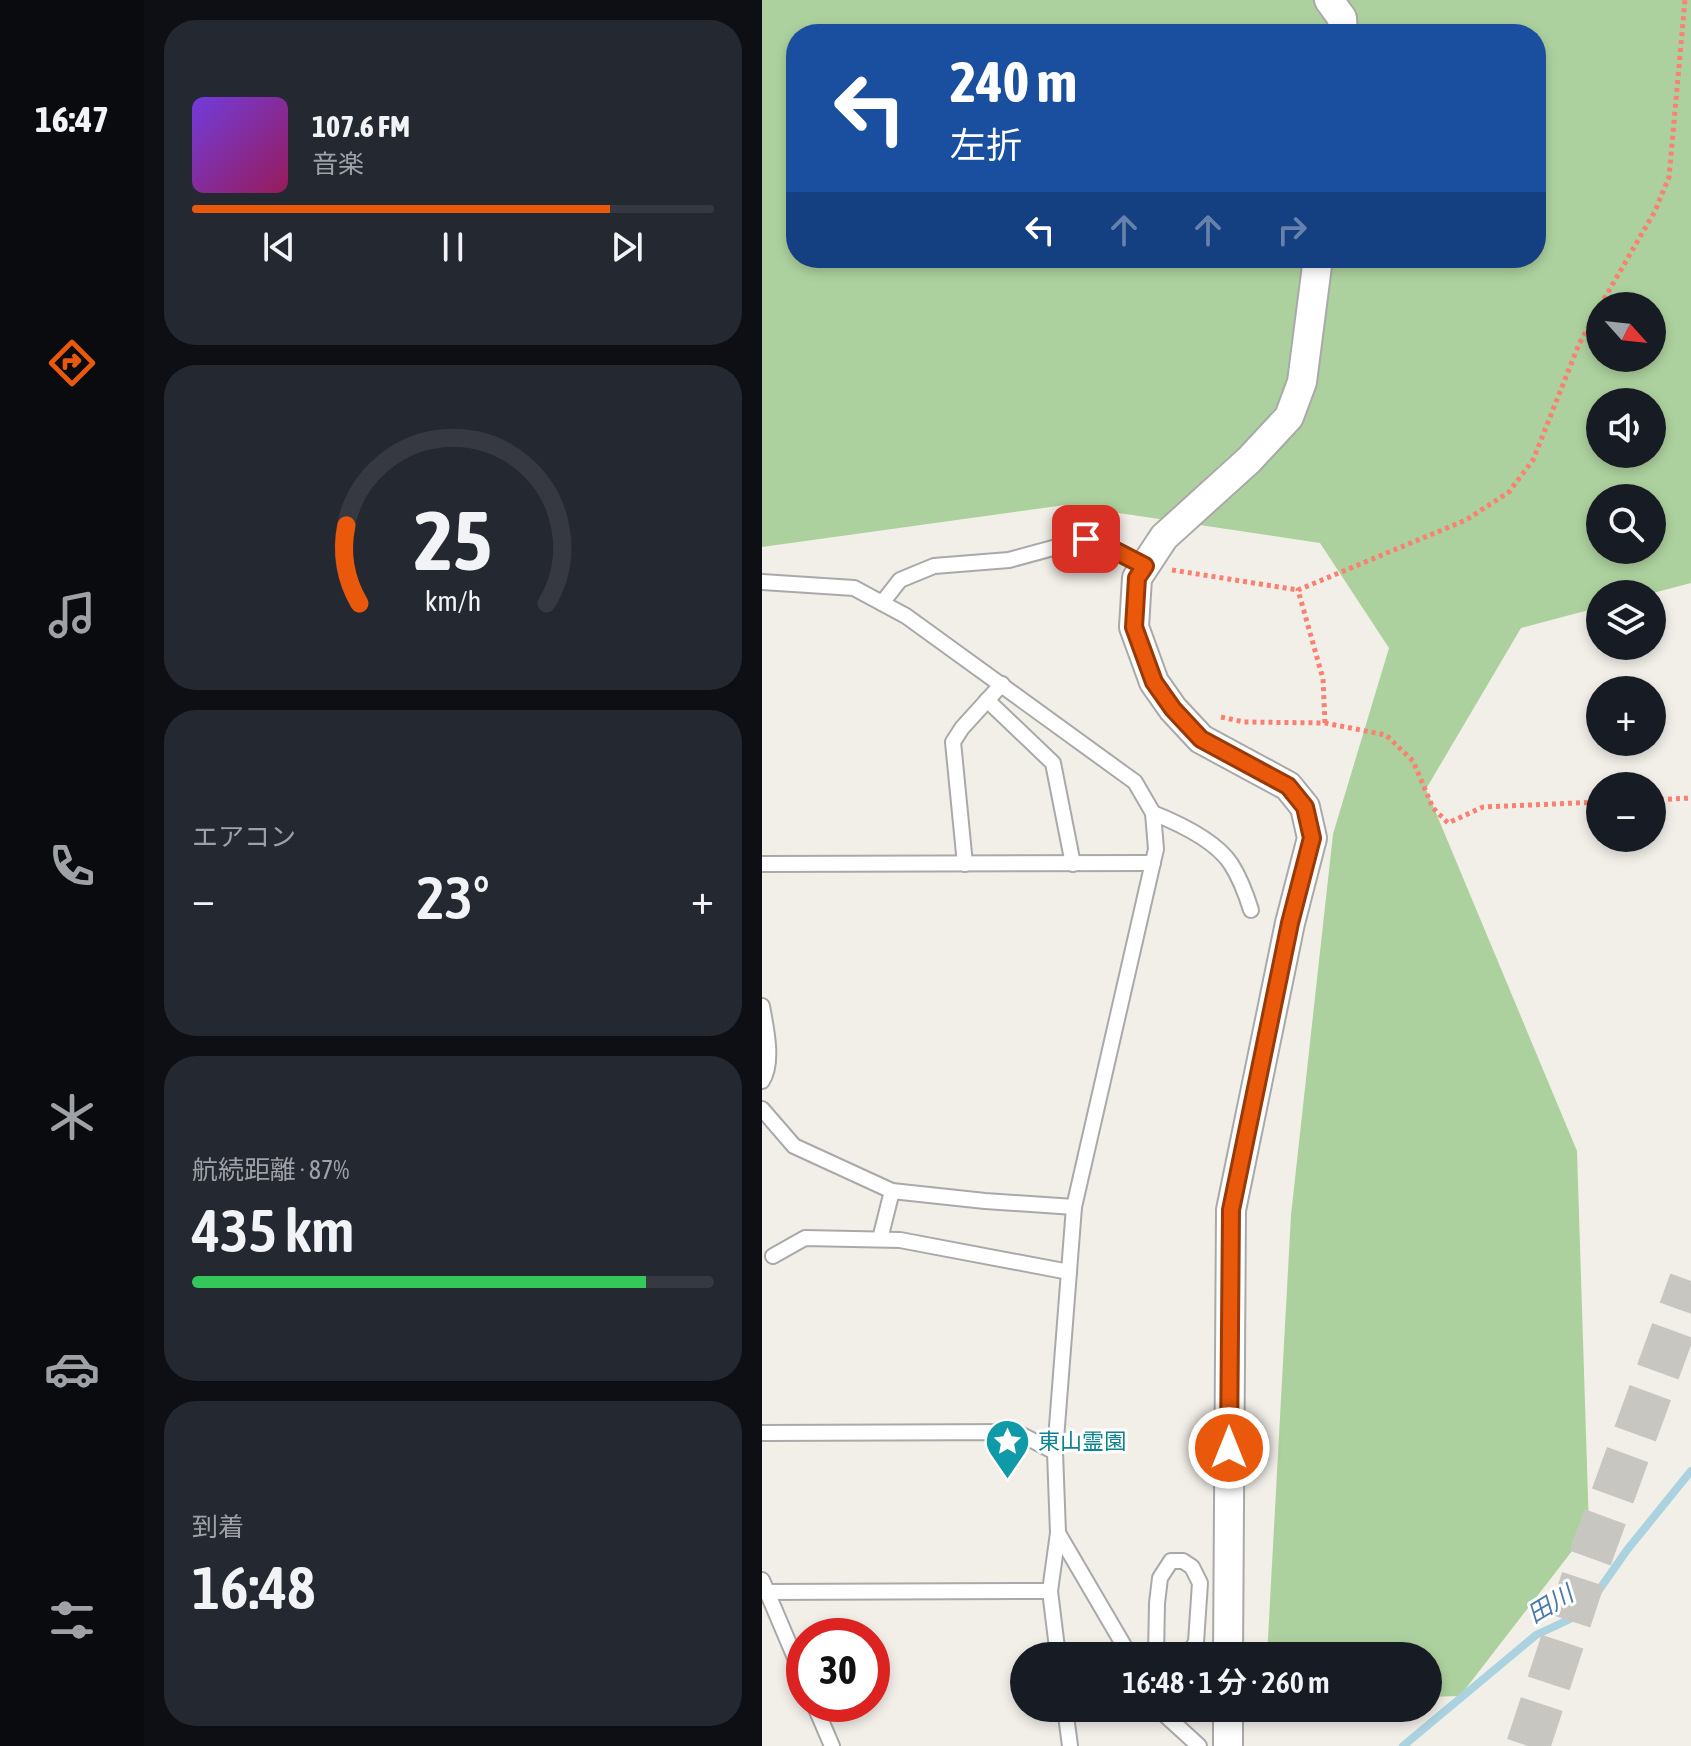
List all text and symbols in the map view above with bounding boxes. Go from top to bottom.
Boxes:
text: 240 m [950,50,1077,114]
icon: left [818,56,922,160]
text: 16:47 [35,98,109,140]
text: 107.6 FM [312,109,410,143]
text: 左折 [950,124,1022,166]
text: 音楽 [312,149,364,179]
icon: left [1018,208,1062,252]
icon: ahead [1102,208,1146,252]
icon: ahead [1186,208,1230,252]
icon: right [1270,208,1314,252]
icon: previous [257,225,301,269]
icon: pause [431,225,475,269]
icon: next [605,225,649,269]
north arrow [1586,292,1666,372]
map controls [1586,292,1666,852]
icon: directions [44,335,100,391]
button: sound [1586,388,1666,468]
button: search [1586,484,1666,564]
text: 25 [414,491,492,587]
pin [1052,505,1120,573]
icon: arrive [1064,517,1108,561]
button: layers [1586,580,1666,660]
text: km/h [425,584,481,617]
icon: music [44,587,100,643]
button: + [1586,676,1666,756]
button: − [1586,772,1666,852]
text: エアコン [192,822,296,852]
icon: phone [44,838,100,894]
text: 23° [417,863,489,932]
text: − [192,873,215,923]
text: + [691,873,714,923]
icon: climate [44,1089,100,1145]
text: 航続距離 · 87% [192,1155,349,1185]
text: 435 km [192,1196,354,1265]
icon: car [44,1341,100,1397]
position arrow [1187,1406,1271,1490]
place icon: 東山霊園 [983,1417,1031,1480]
place label: 東山霊園 [1038,1428,1126,1454]
text: 到着 [192,1512,244,1542]
text: 16:48 [192,1553,315,1622]
water label: 田川 [1522,1579,1580,1628]
icon: filters [44,1592,100,1648]
speed limit sign: 30 [786,1618,890,1722]
text: 16:48 · 1 分 · 260 m [1122,1665,1330,1699]

